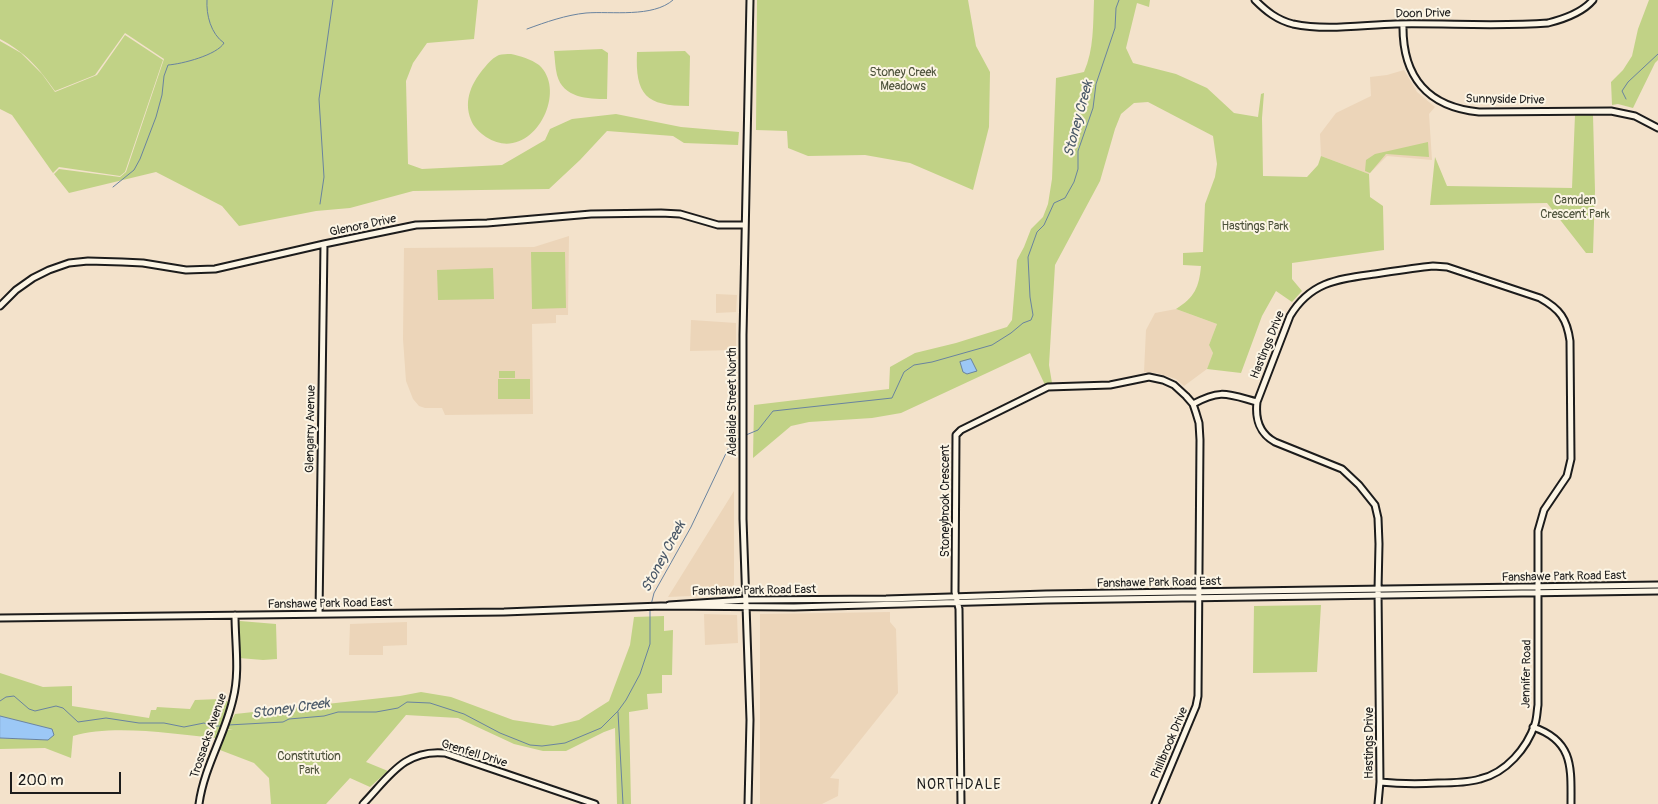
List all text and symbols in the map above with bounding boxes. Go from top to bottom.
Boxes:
street label: Doon Drive [1395,6,1451,22]
park label: Stoney Creek Meadows [870,66,936,94]
water label: Stoney Creek [1061,79,1097,159]
street label: Sunnyside Drive [1465,92,1545,108]
park label: Camden Crescent Park [1540,194,1610,222]
street label: Glenora Drive [328,212,398,240]
park label: Hastings Park [1221,220,1289,234]
street label: Hastings Drive [1248,309,1288,381]
street label: Adelaide Street North [726,347,740,457]
street label: Glengarry Avenue [303,385,319,473]
street label: Stoneybrook Crescent [939,445,953,557]
water label: Stoney Creek [638,519,690,595]
street label: Fanshawe Park Road East [1502,569,1626,585]
street label: Fanshawe Park Road East [1097,575,1221,591]
street label: Fanshawe Park Road East [692,583,816,599]
street label: Fanshawe Park Road East [268,596,392,612]
street label: Jennifer Road [1519,639,1535,709]
street label: Trossacks Avenue [188,692,230,780]
water label: Stoney Creek [251,695,331,723]
street label: Phillbrook Drive [1148,705,1192,781]
street label: Hastings Drive [1363,707,1377,779]
street label: Grenfell Drive [439,737,509,771]
park label: Constitution Park [277,750,341,778]
scale bar [12,762,124,794]
text: 200 m [18,771,63,790]
district label: NORTHDALE [915,777,1003,793]

